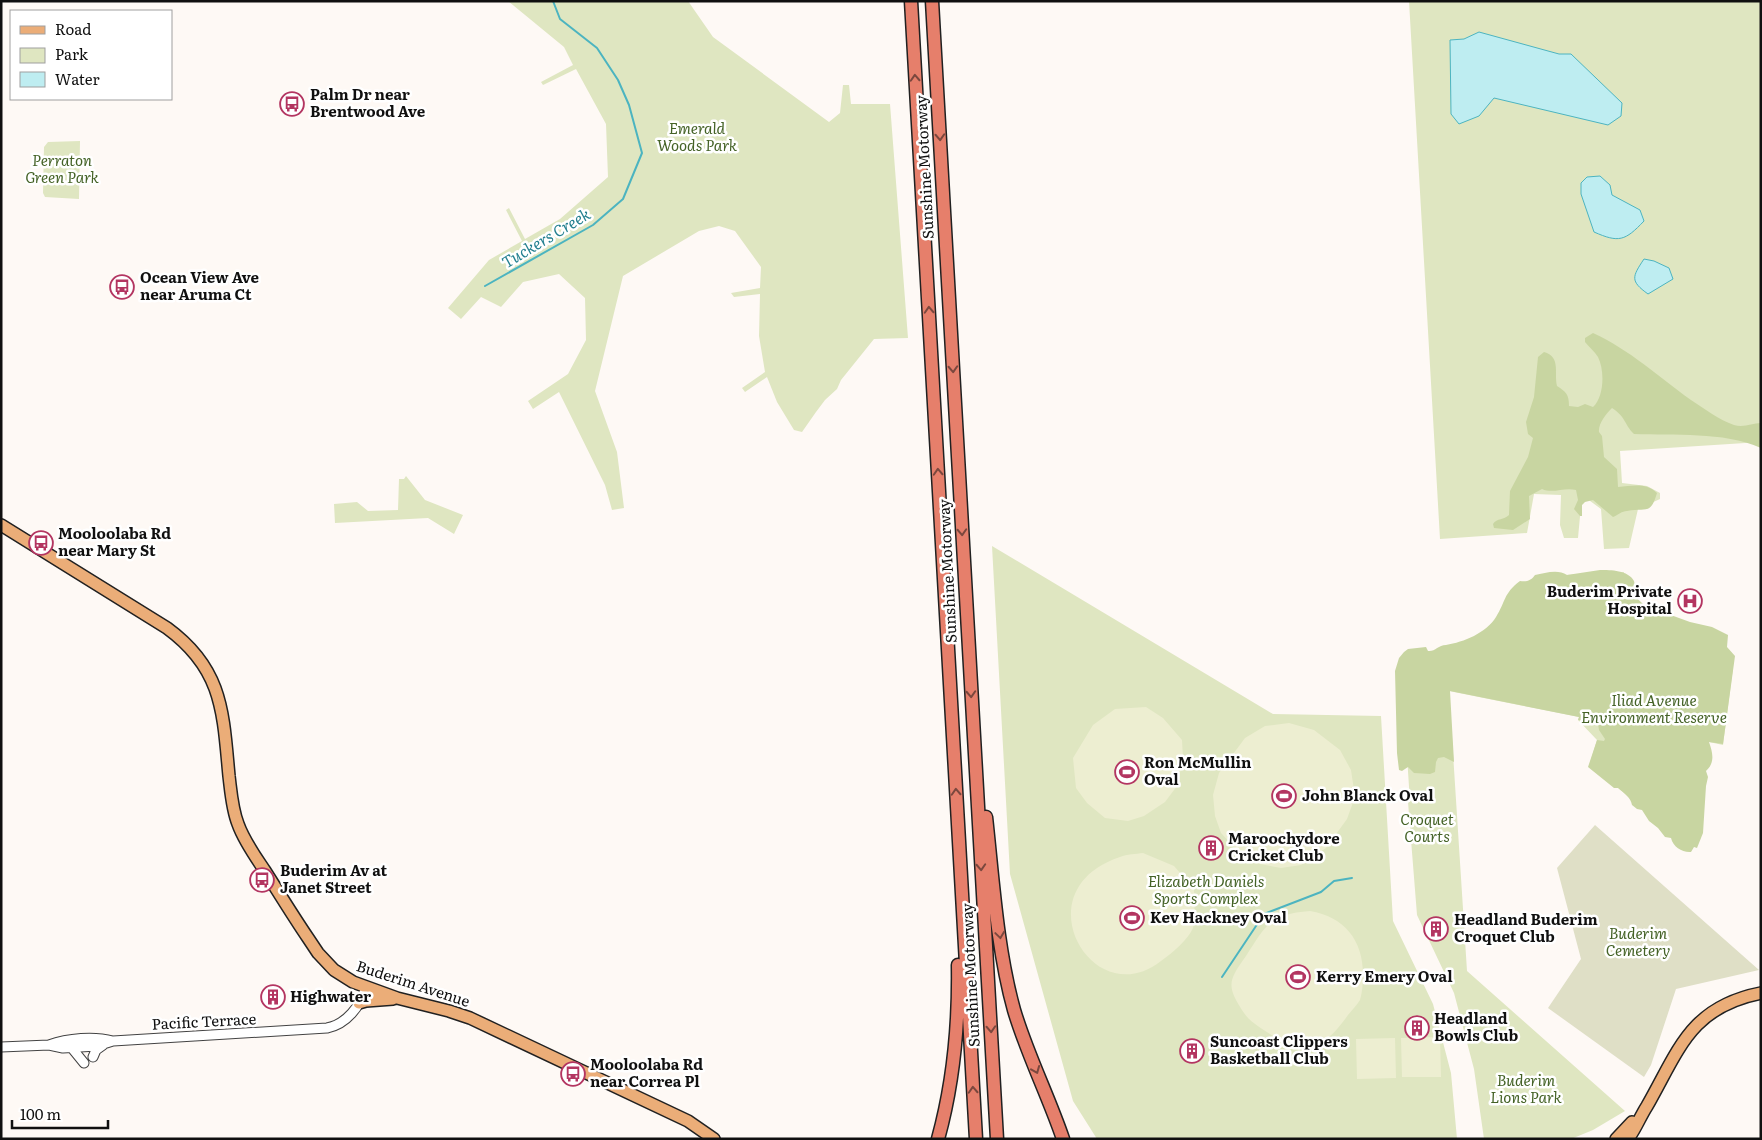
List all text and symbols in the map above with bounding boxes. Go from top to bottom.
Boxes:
legend [10,10,172,100]
text: Road [55,17,91,40]
text: Park [55,42,89,65]
text: Water [55,67,100,90]
one-way arrow [910,74,921,82]
place label: Palm Dr near Brentwood Ave [310,82,426,122]
bus stop icon: Palm Dr near Brentwood Ave [279,91,305,117]
street label: Sunshine Motorway [908,94,939,240]
park label: Emerald Woods Park [657,116,738,156]
one-way arrow [934,134,945,142]
park label: Perraton Green Park [25,148,100,188]
water label: Tuckers Creek [497,201,595,273]
place label: Ocean View Ave near Aruma Ct [140,265,260,305]
bus stop icon: Ocean View Ave near Aruma Ct [109,274,135,300]
one-way arrow [923,306,934,314]
one-way arrow [948,366,959,374]
one-way arrow [932,468,943,476]
street label: Sunshine Motorway [931,498,962,644]
place label: Mooloolaba Rd near Mary St [58,521,171,561]
one-way arrow [957,528,968,536]
bus stop icon: Mooloolaba Rd near Mary St [28,530,54,556]
place label: Buderim Private Hospital [1547,579,1673,619]
hospital icon: Buderim Private Hospital [1677,588,1703,614]
park label: Iliad Avenue Environment Reserve [1581,688,1727,728]
one-way arrow [966,690,977,698]
place label: Ron McMullin Oval [1144,750,1252,790]
sports icon: Ron McMullin Oval [1114,759,1140,785]
sports icon: John Blanck Oval [1271,783,1297,809]
place label: John Blanck Oval [1302,783,1434,806]
one-way arrow [950,788,961,796]
park label: Croquet Courts [1400,807,1454,847]
place label: Maroochydore Cricket Club [1228,826,1340,866]
building icon: Maroochydore Cricket Club [1198,835,1224,861]
place label: Buderim Av at Janet Street [280,858,388,898]
one-way arrow [976,863,987,871]
bus stop icon: Buderim Av at Janet Street [249,867,275,893]
park label: Elizabeth Daniels Sports Complex [1148,869,1264,909]
street label: Sunshine Motorway [954,902,985,1048]
sports icon: Kev Hackney Oval [1119,905,1145,931]
place label: Kev Hackney Oval [1150,905,1288,928]
place label: Headland Buderim Croquet Club [1454,907,1598,947]
building icon: Headland Buderim Croquet Club [1423,916,1449,942]
park label: Buderim Cemetery [1606,921,1670,961]
one-way arrow [994,931,1005,939]
street label: Buderim Avenue [354,953,474,1012]
sports icon: Kerry Emery Oval [1285,964,1311,990]
place label: Kerry Emery Oval [1316,964,1453,987]
building icon: Highwater [260,984,286,1010]
place label: Highwater [290,984,371,1007]
street label: Pacific Terrace [151,1006,257,1035]
place label: Headland Bowls Club [1434,1006,1518,1046]
building icon: Headland Bowls Club [1404,1015,1430,1041]
one-way arrow [985,1026,996,1034]
place label: Suncoast Clippers Basketball Club [1210,1029,1348,1069]
building icon: Suncoast Clippers Basketball Club [1179,1038,1205,1064]
place label: Mooloolaba Rd near Correa Pl [590,1052,703,1092]
bus stop icon: Mooloolaba Rd near Correa Pl [560,1061,586,1087]
one-way arrow [1029,1065,1040,1074]
park label: Buderim Lions Park [1490,1068,1562,1108]
one-way arrow [968,1086,979,1094]
scale bar [12,1098,109,1130]
text: 100 m [20,1102,61,1125]

